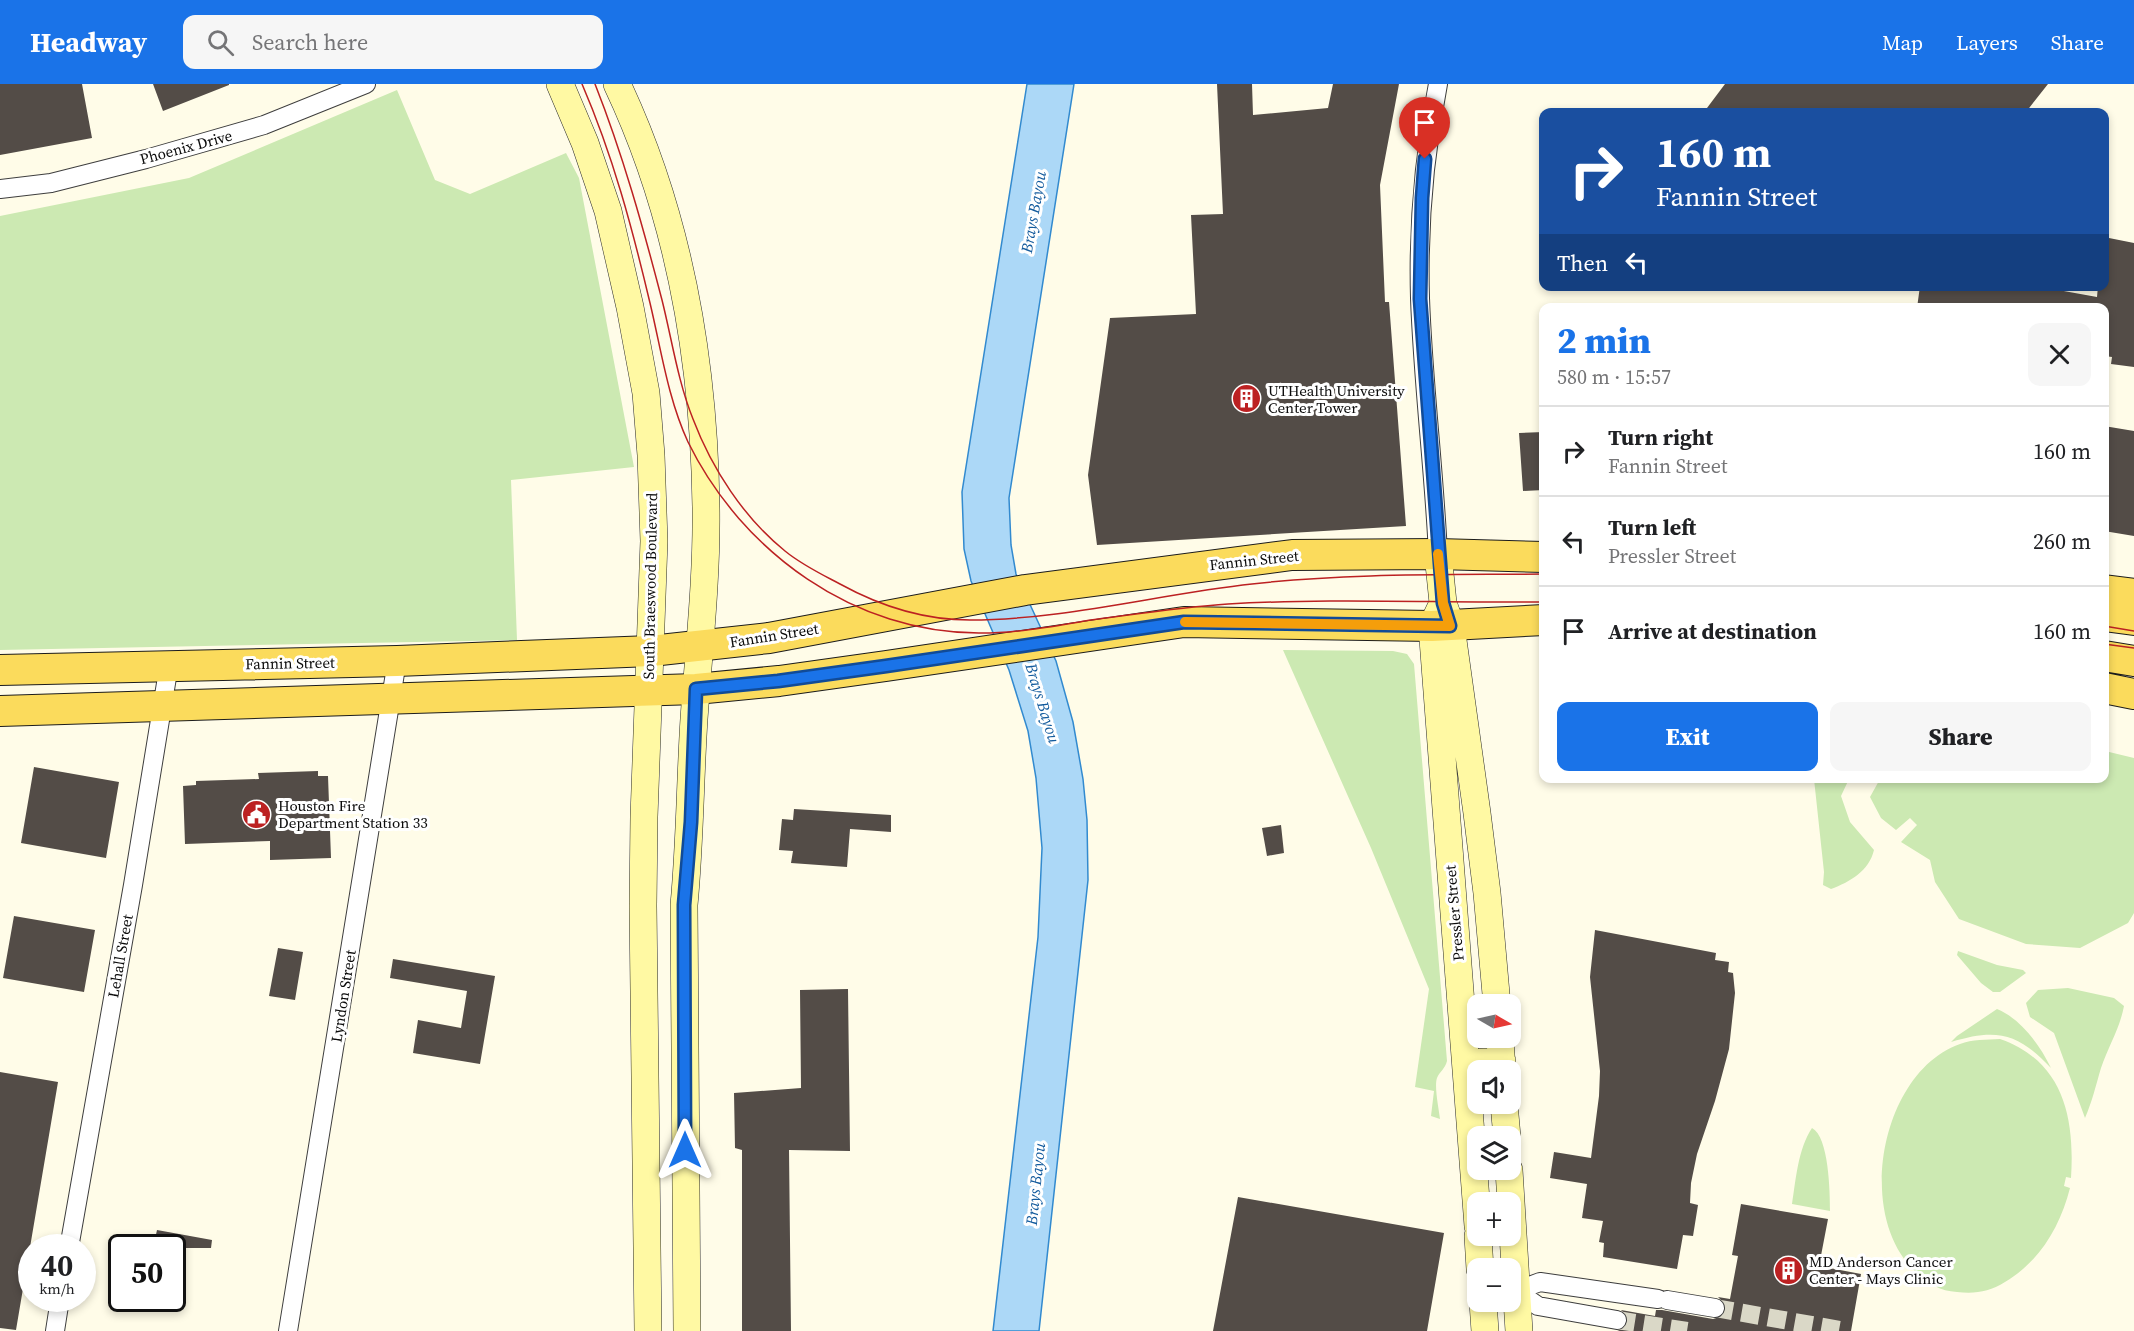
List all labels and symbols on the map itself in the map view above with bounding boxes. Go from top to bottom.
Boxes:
pin [1399,97,1450,159]
street label: Phoenix Drive [137,124,235,169]
water label: Brays Bayou [1015,169,1051,256]
place label: UTHealth University Center Tower [1268,380,1405,418]
building icon: UTHealth University Center Tower [1231,383,1263,415]
street label: South Braeswood Boulevard [638,492,662,680]
street label: Fannin Street [1208,545,1300,575]
street label: Fannin Street [728,618,820,652]
street label: Fannin Street [245,652,335,674]
water label: Brays Bayou [1020,659,1066,747]
place label: Houston Fire Department Station 33 [278,795,428,833]
public building icon: Houston Fire Department Station 33 [241,798,273,830]
street label: Pressler Street [1439,864,1469,962]
street label: Lehall Street [102,913,138,999]
street label: Lyndon Street [325,948,361,1044]
north arrow [1467,994,1521,1048]
position arrow [653,1118,717,1182]
water label: Brays Bayou [1020,1141,1050,1227]
speed limit sign: 50 [108,1234,186,1312]
place label: MD Anderson Cancer Center - Mays Clinic [1809,1251,1953,1289]
building icon: MD Anderson Cancer Center - Mays Clinic [1772,1254,1804,1286]

